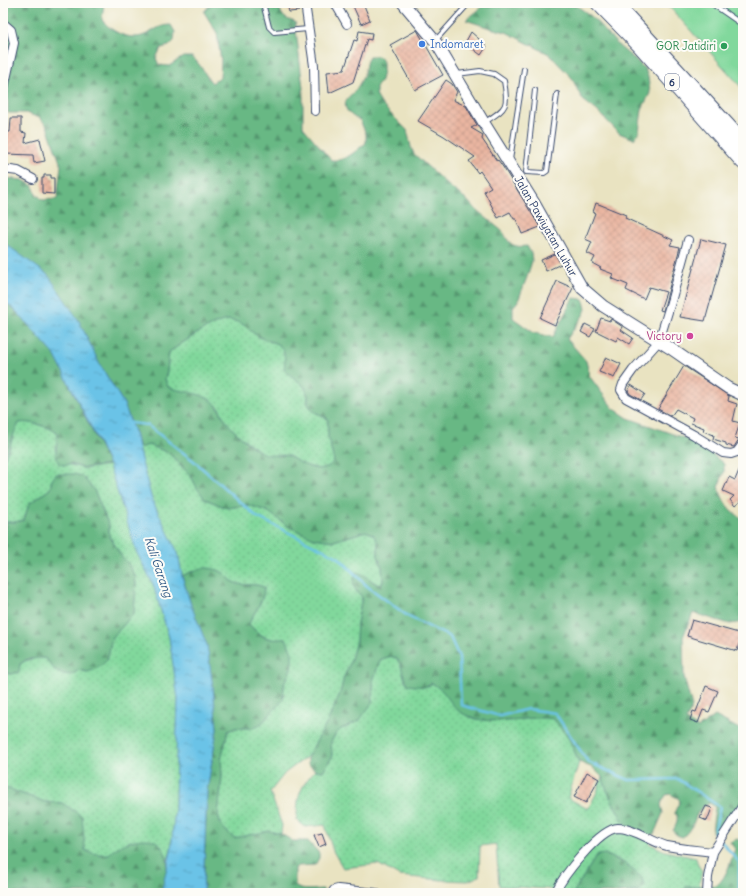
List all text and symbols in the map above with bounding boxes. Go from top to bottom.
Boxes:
place label: Indomaret [430,37,484,51]
marker: Indomaret [417,39,427,49]
place label: GOR Jatidiri [656,39,716,53]
marker: GOR Jatidiri [719,41,729,51]
road number: 6 [665,74,679,90]
street label: Jalan Pawiyatan Luhur [511,173,581,279]
place label: Victory [646,329,682,343]
marker: Victory [685,331,695,341]
water label: Kali Garang [142,535,177,601]

